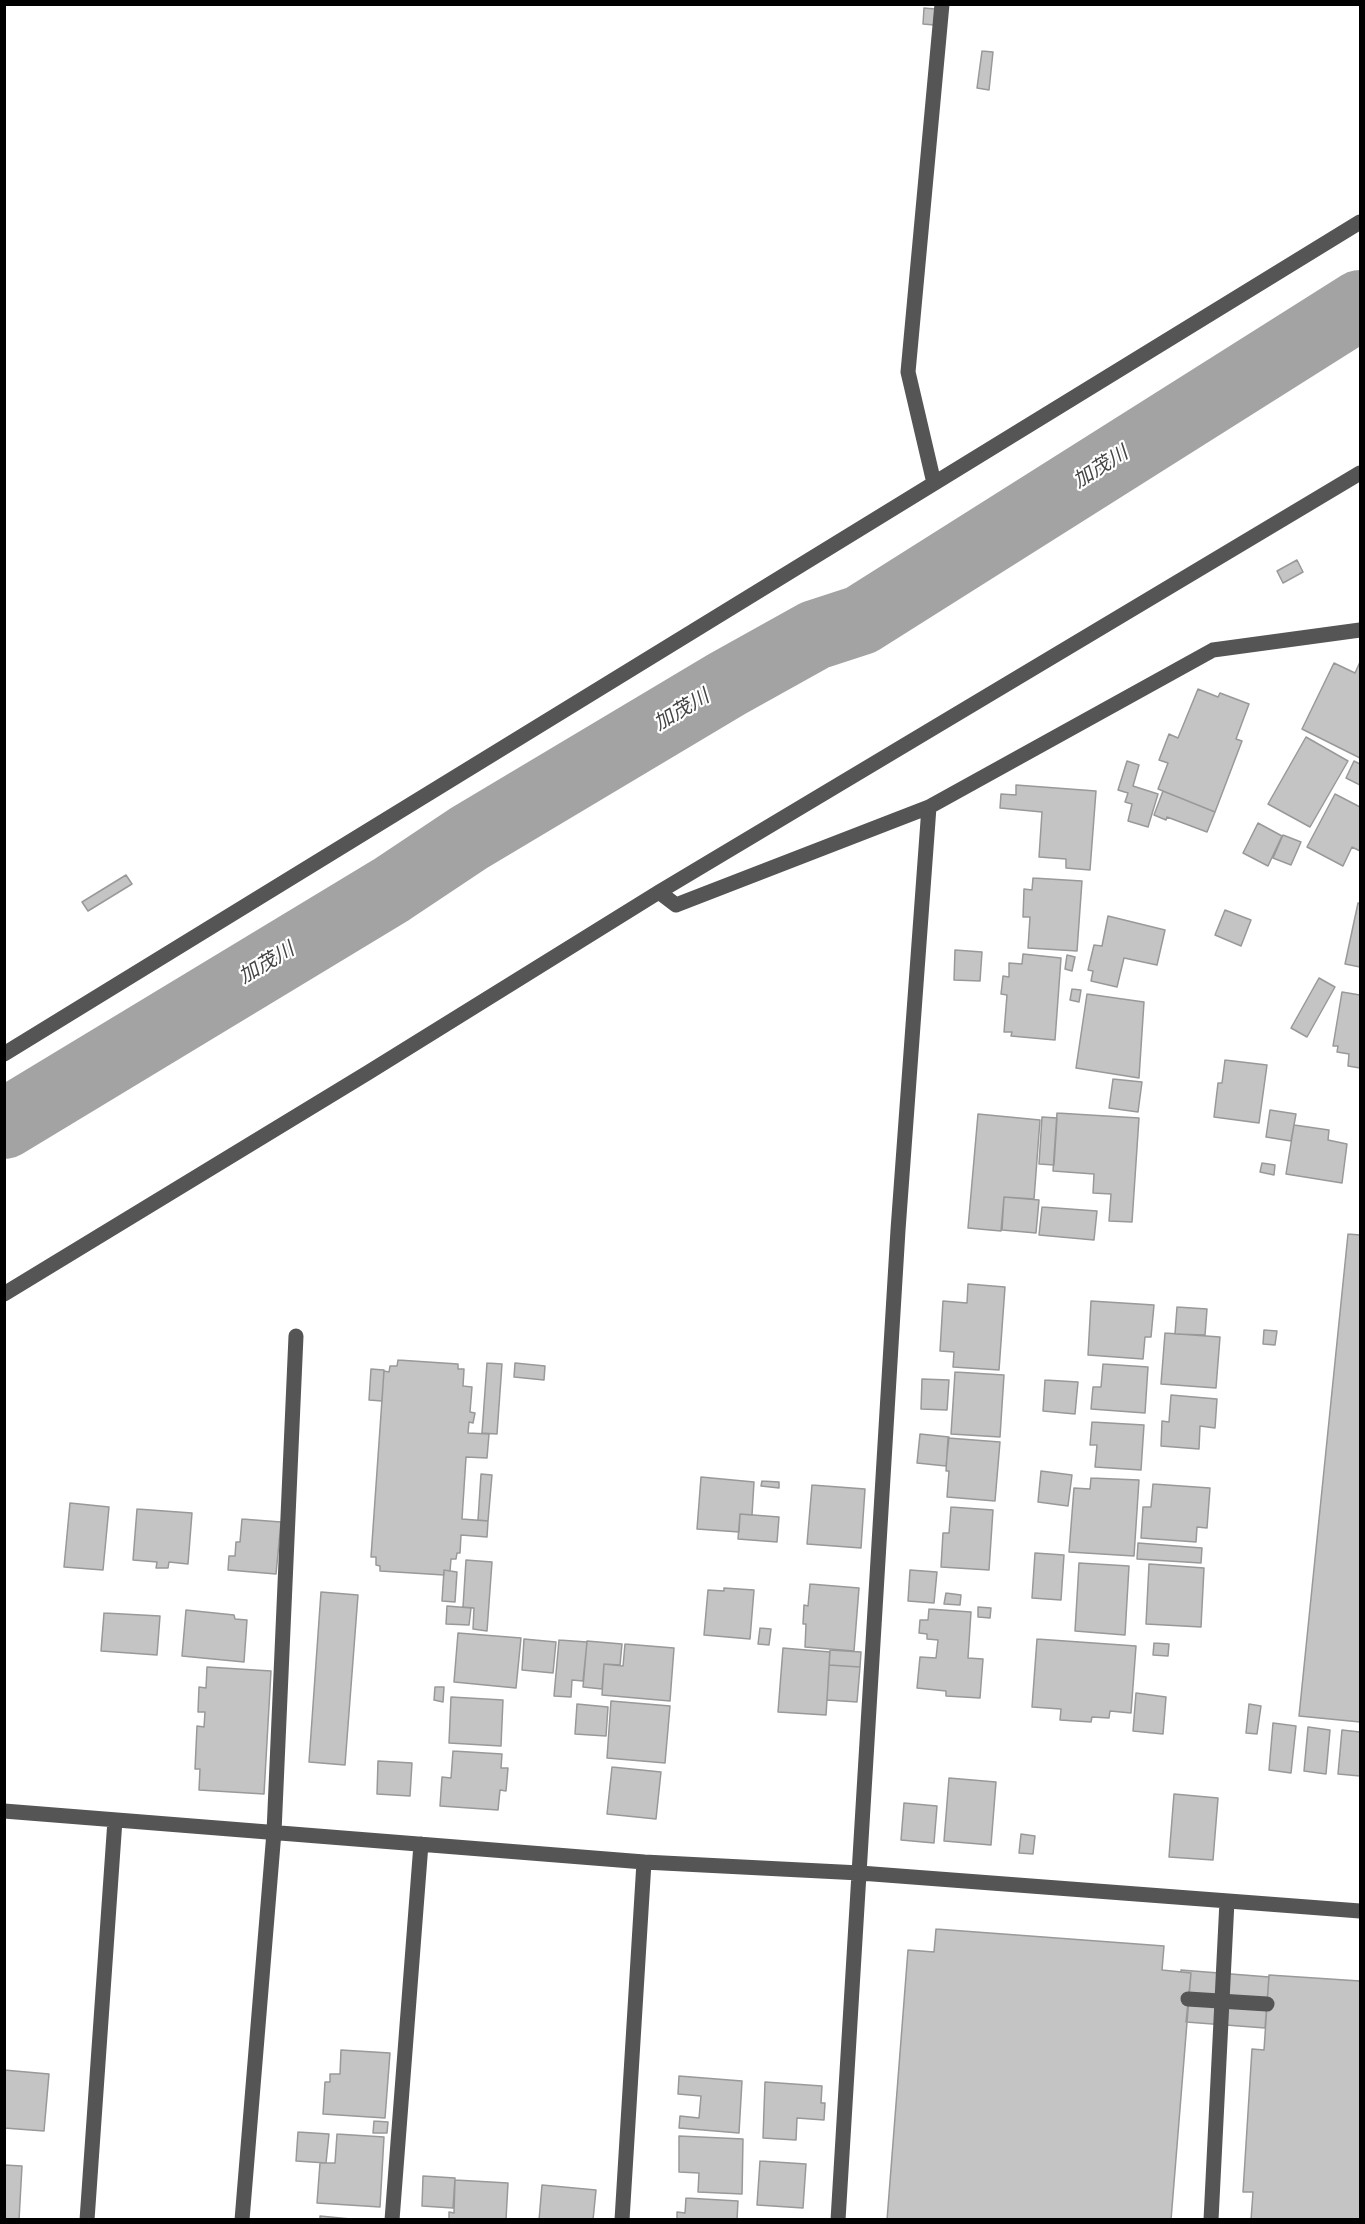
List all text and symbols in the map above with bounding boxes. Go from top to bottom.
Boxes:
water label: 加茂川 [1069,442,1133,494]
water label: 加茂川 [650,685,714,737]
water label: 加茂川 [235,938,299,990]

